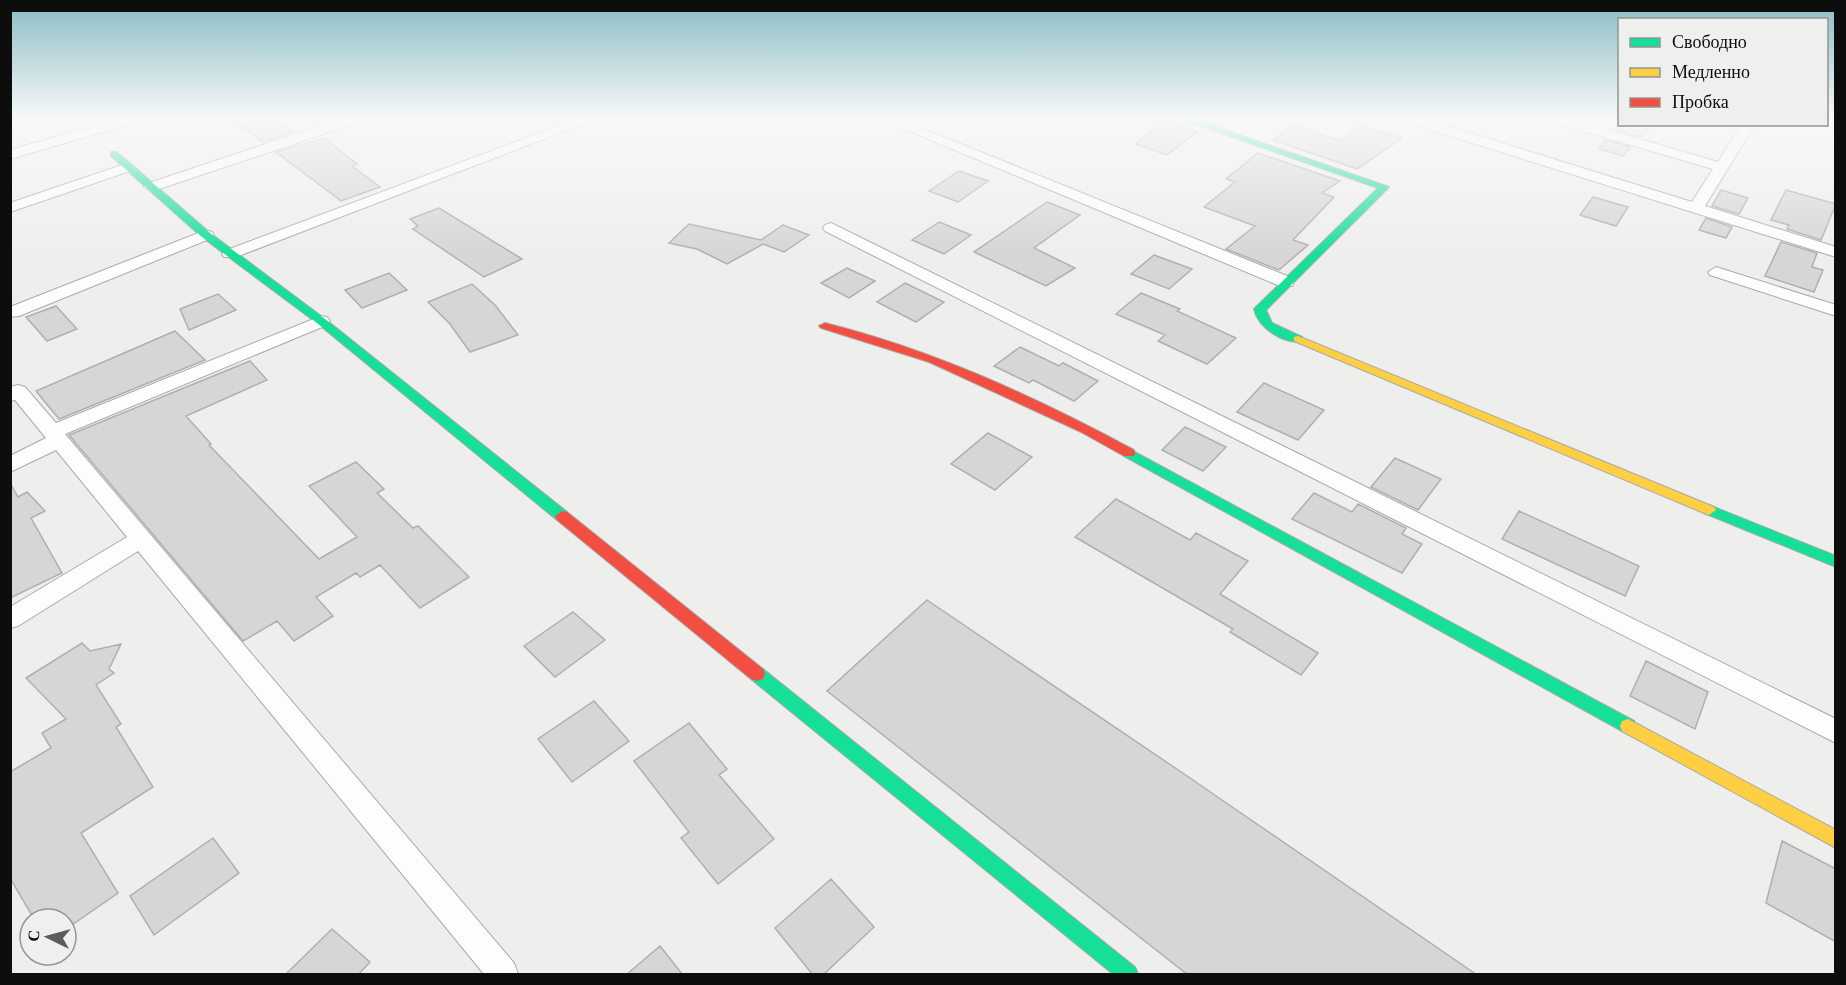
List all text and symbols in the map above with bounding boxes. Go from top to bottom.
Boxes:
legend [1618,18,1828,126]
text: Свободно [1672,32,1747,52]
text: Медленно [1672,62,1750,82]
text: Пробка [1672,92,1729,112]
north arrow [18,907,78,967]
text: С [25,929,43,942]

